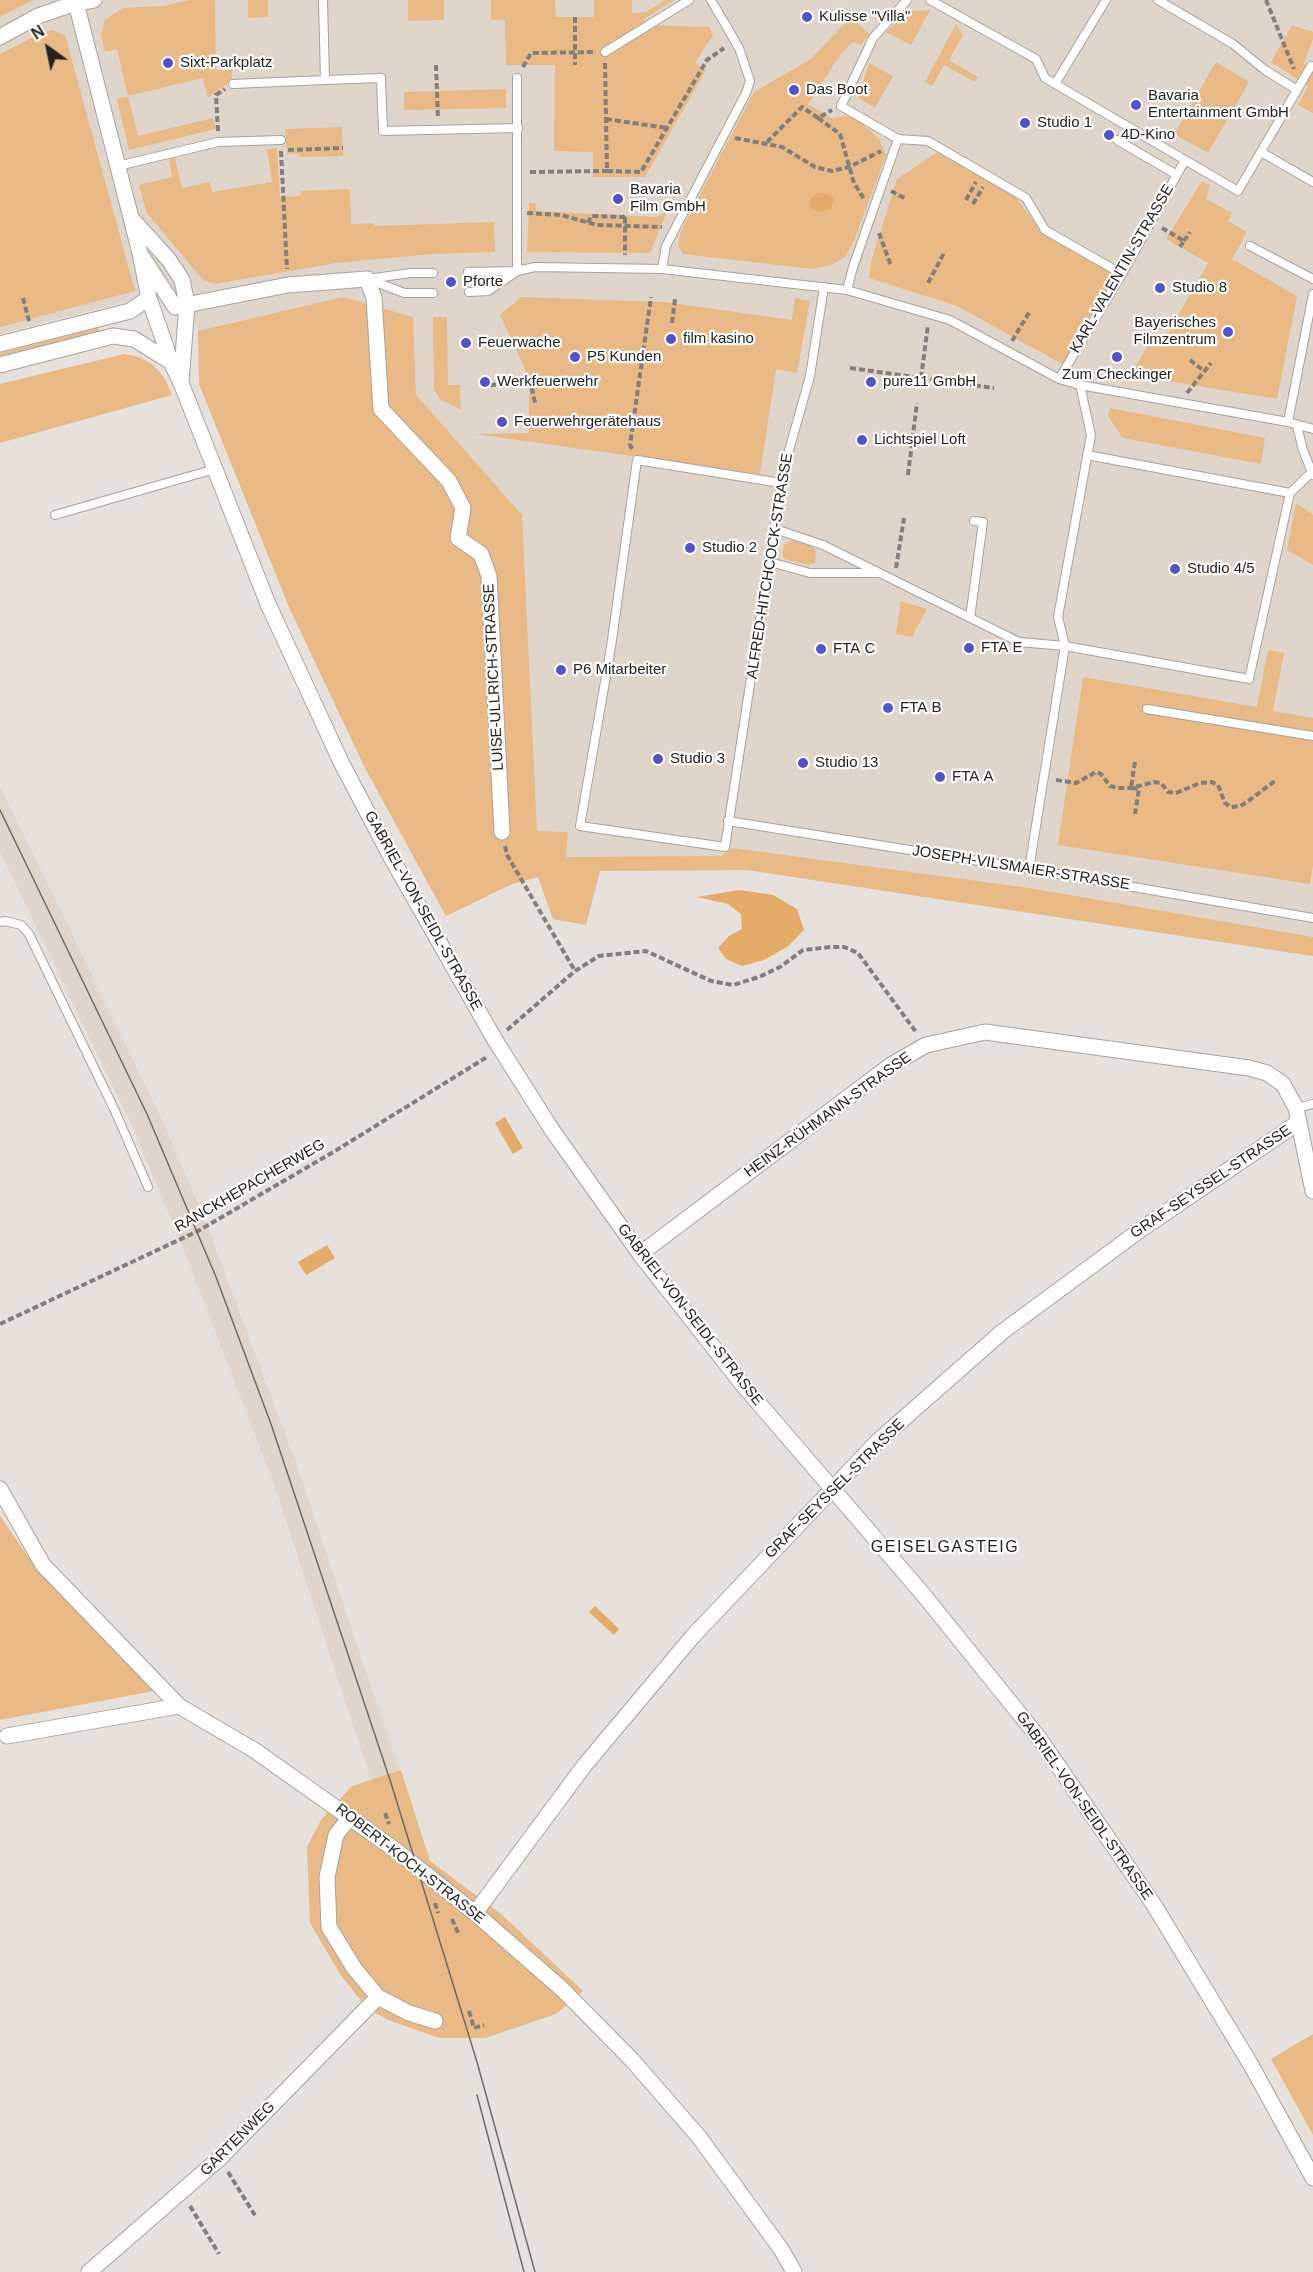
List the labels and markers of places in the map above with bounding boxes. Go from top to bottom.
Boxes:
place label: Kulisse "Villa" [819,8,910,26]
marker: Kulisse "Villa" [800,10,814,24]
place label: Sixt-Parkplatz [180,54,273,72]
marker: Sixt-Parkplatz [161,56,175,70]
place label: Das Boot [806,81,868,99]
marker: Das Boot [787,83,801,97]
place label: Bavaria Entertainment GmbH [1148,87,1289,122]
marker: Bavaria Entertainment GmbH [1129,98,1143,112]
place label: Studio 1 [1037,114,1092,132]
marker: Studio 1 [1018,116,1032,130]
place label: 4D-Kino [1121,126,1175,144]
marker: 4D-Kino [1102,128,1116,142]
place label: Bavaria Film GmbH [630,181,706,216]
marker: Bavaria Film GmbH [611,192,625,206]
place label: Pforte [463,273,503,291]
marker: Pforte [444,275,458,289]
place label: Studio 8 [1172,279,1227,297]
marker: Studio 8 [1153,281,1167,295]
place label: Bayerisches Filmzentrum [1133,314,1216,349]
marker: Bayerisches Filmzentrum [1221,325,1235,339]
place label: film kasino [683,330,754,348]
marker: film kasino [664,332,678,346]
place label: Feuerwache [478,334,561,352]
marker: Feuerwache [459,336,473,350]
place label: P5 Kunden [587,348,661,366]
marker: P5 Kunden [568,350,582,364]
marker: Zum Checkinger [1110,350,1124,364]
place label: Zum Checkinger [1062,366,1172,384]
place label: Werkfeuerwehr [497,373,598,391]
place label: pure11 GmbH [883,373,976,391]
marker: Werkfeuerwehr [478,375,492,389]
marker: pure11 GmbH [864,375,878,389]
place label: Feuerwehrgerätehaus [514,413,661,431]
marker: Feuerwehrgerätehaus [495,415,509,429]
place label: Lichtspiel Loft [874,431,966,449]
marker: Lichtspiel Loft [855,433,869,447]
place label: Studio 2 [702,539,757,557]
marker: Studio 2 [683,541,697,555]
place label: Studio 4/5 [1187,560,1255,578]
marker: Studio 4/5 [1168,562,1182,576]
place label: FTA E [981,639,1022,657]
place label: FTA C [833,640,875,658]
marker: FTA E [962,641,976,655]
marker: FTA C [814,642,828,656]
place label: P6 Mitarbeiter [573,661,666,679]
marker: P6 Mitarbeiter [554,663,568,677]
place label: FTA B [900,699,941,717]
marker: FTA B [881,701,895,715]
place label: Studio 3 [670,750,725,768]
marker: Studio 3 [651,752,665,766]
place label: Studio 13 [815,754,878,772]
marker: Studio 13 [796,756,810,770]
place label: FTA A [952,768,993,786]
marker: FTA A [933,770,947,784]

